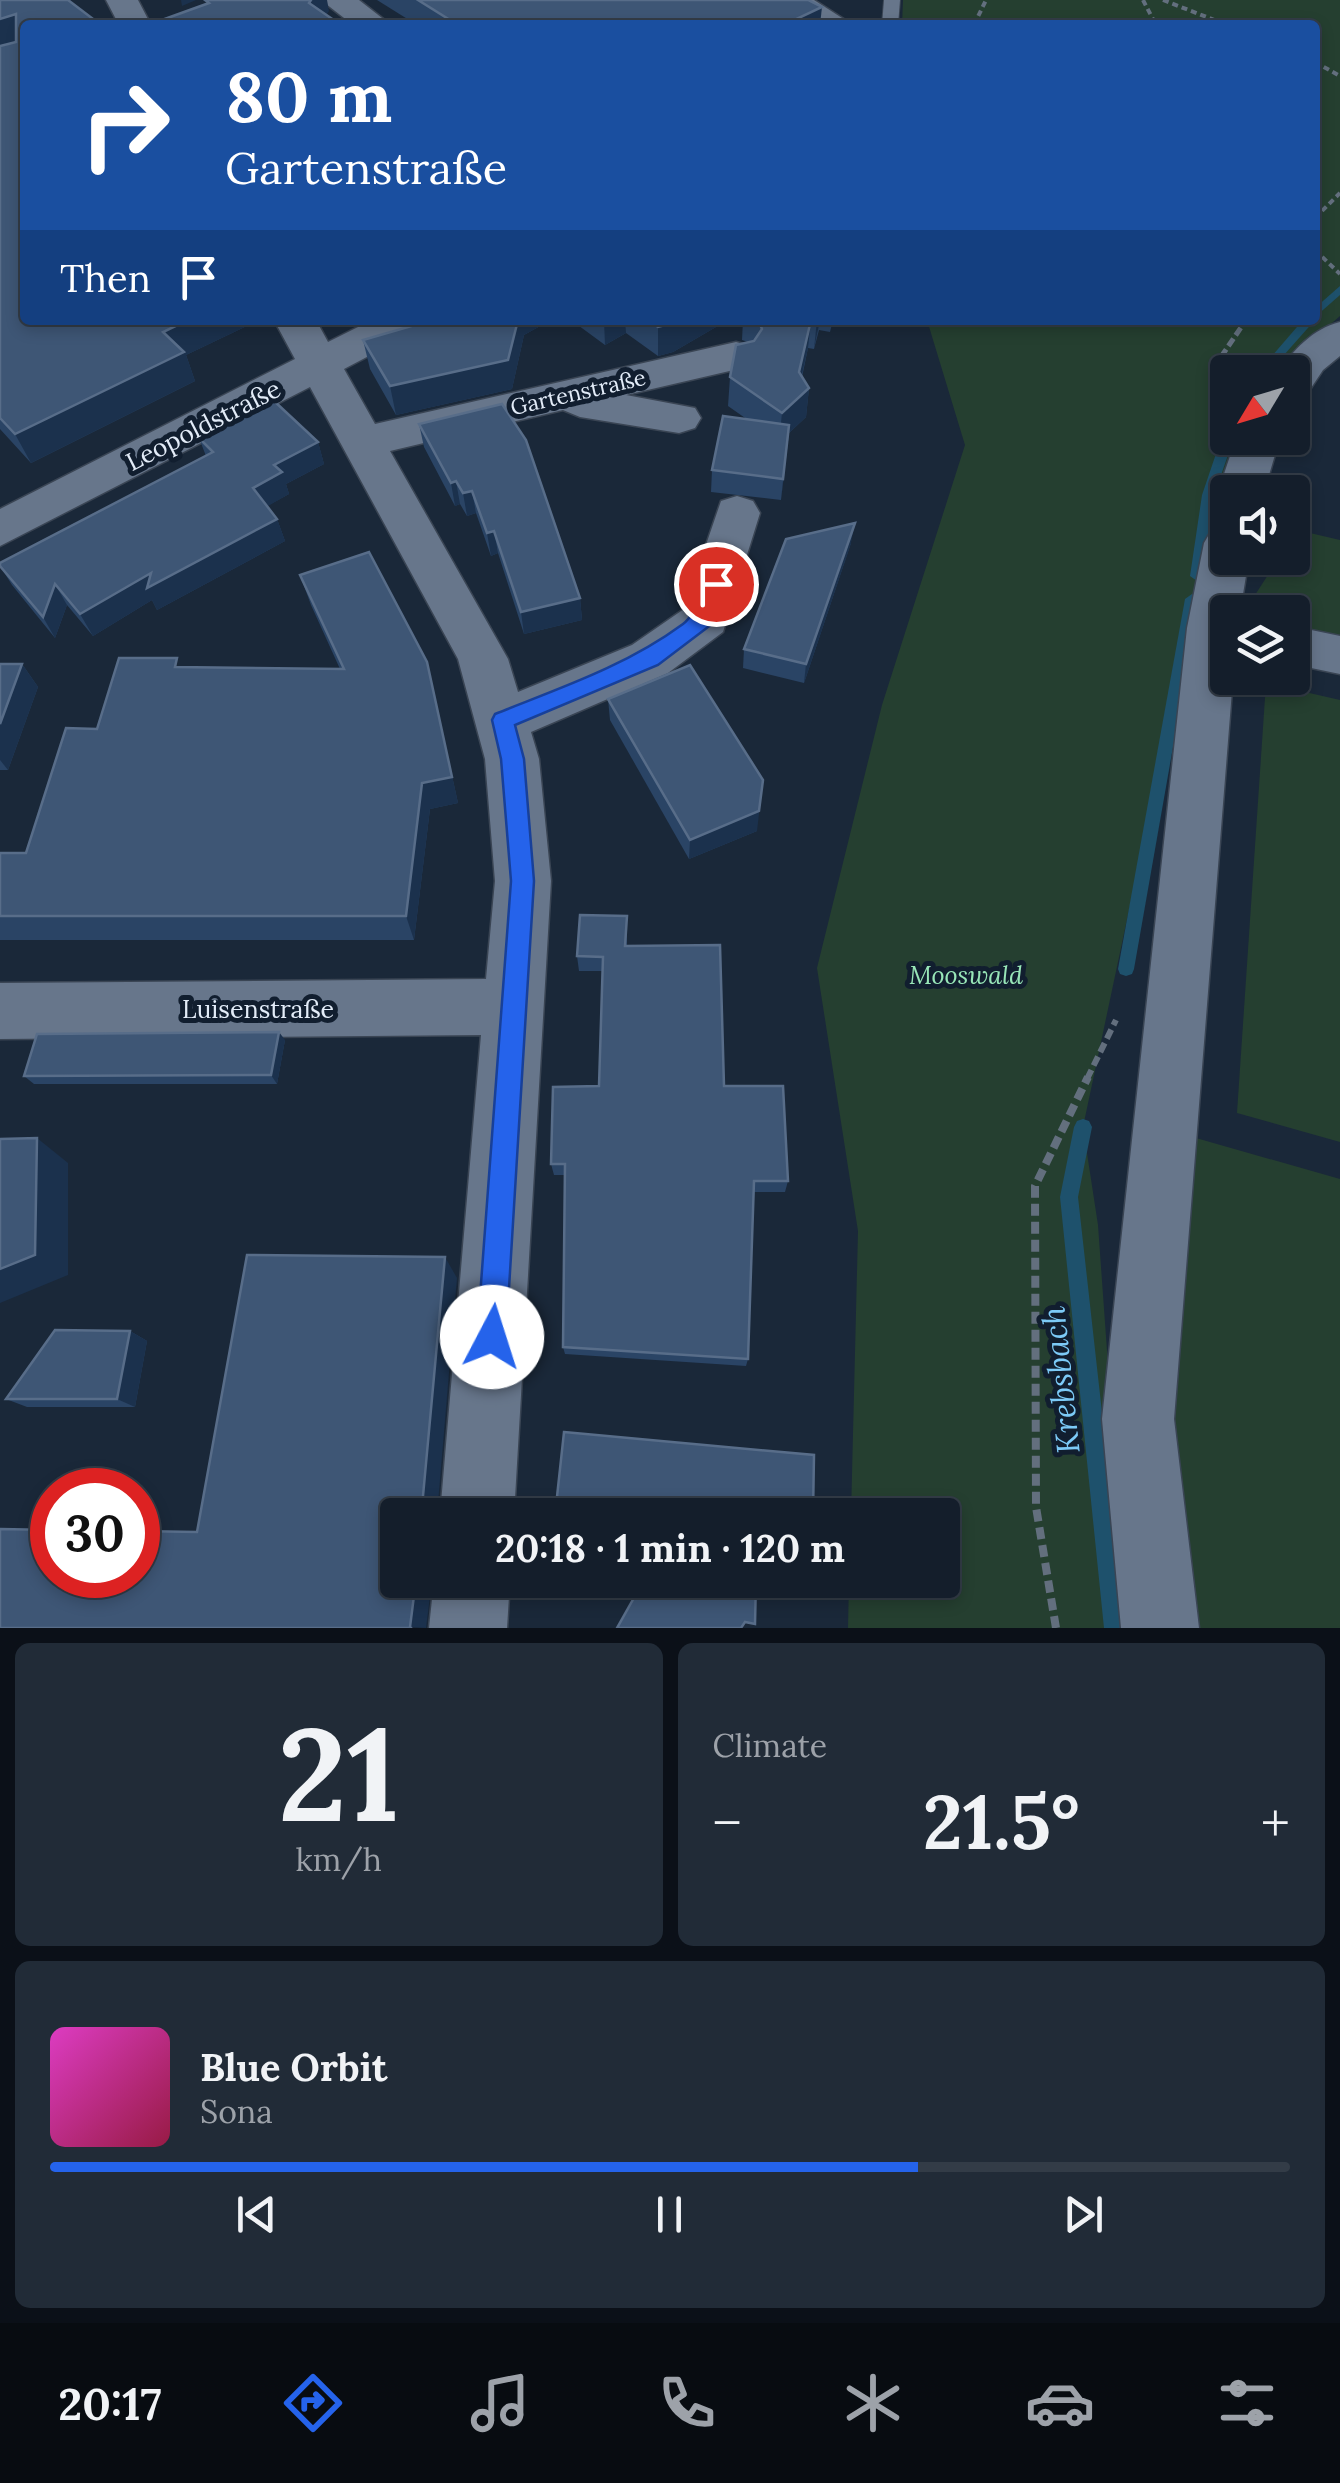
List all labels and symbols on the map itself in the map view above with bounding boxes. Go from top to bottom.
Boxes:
north arrow [1210,355,1310,455]
street label: Gartenstraße [508,363,648,421]
street label: Leopoldstraße [120,372,286,478]
pin [674,542,759,627]
park label: Mooswald [909,959,1023,991]
street label: Luisenstraße [182,993,334,1025]
position arrow [440,1285,544,1389]
water label: Krebsbach [1032,1304,1089,1456]
speed limit sign: 30 [30,1468,160,1598]

